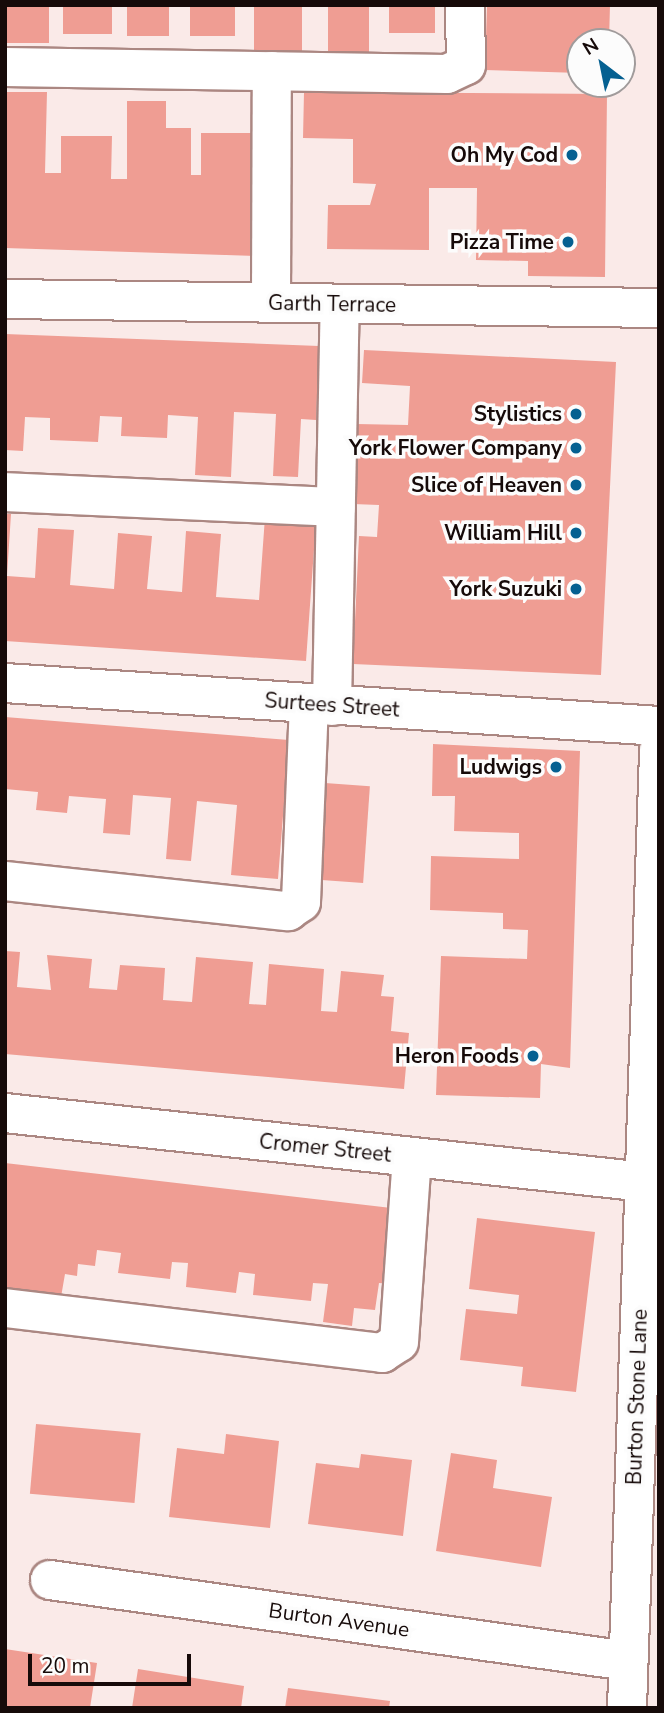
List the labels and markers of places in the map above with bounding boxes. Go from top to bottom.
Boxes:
place label: Oh My Cod [450,142,558,168]
marker: Oh My Cod [564,147,580,163]
place label: Pizza Time [450,229,554,255]
marker: Pizza Time [560,234,576,250]
place label: Stylistics [474,401,562,427]
marker: Stylistics [568,406,584,422]
place label: York Flower Company [349,435,562,461]
marker: York Flower Company [568,440,584,456]
place label: Slice of Heaven [411,472,562,498]
marker: Slice of Heaven [568,477,584,493]
place label: William Hill [444,520,562,546]
marker: William Hill [568,525,584,541]
place label: York Suzuki [449,576,562,602]
marker: York Suzuki [568,581,584,597]
place label: Ludwigs [459,754,542,780]
marker: Ludwigs [548,759,564,775]
place label: Heron Foods [395,1043,519,1069]
marker: Heron Foods [525,1048,541,1064]

